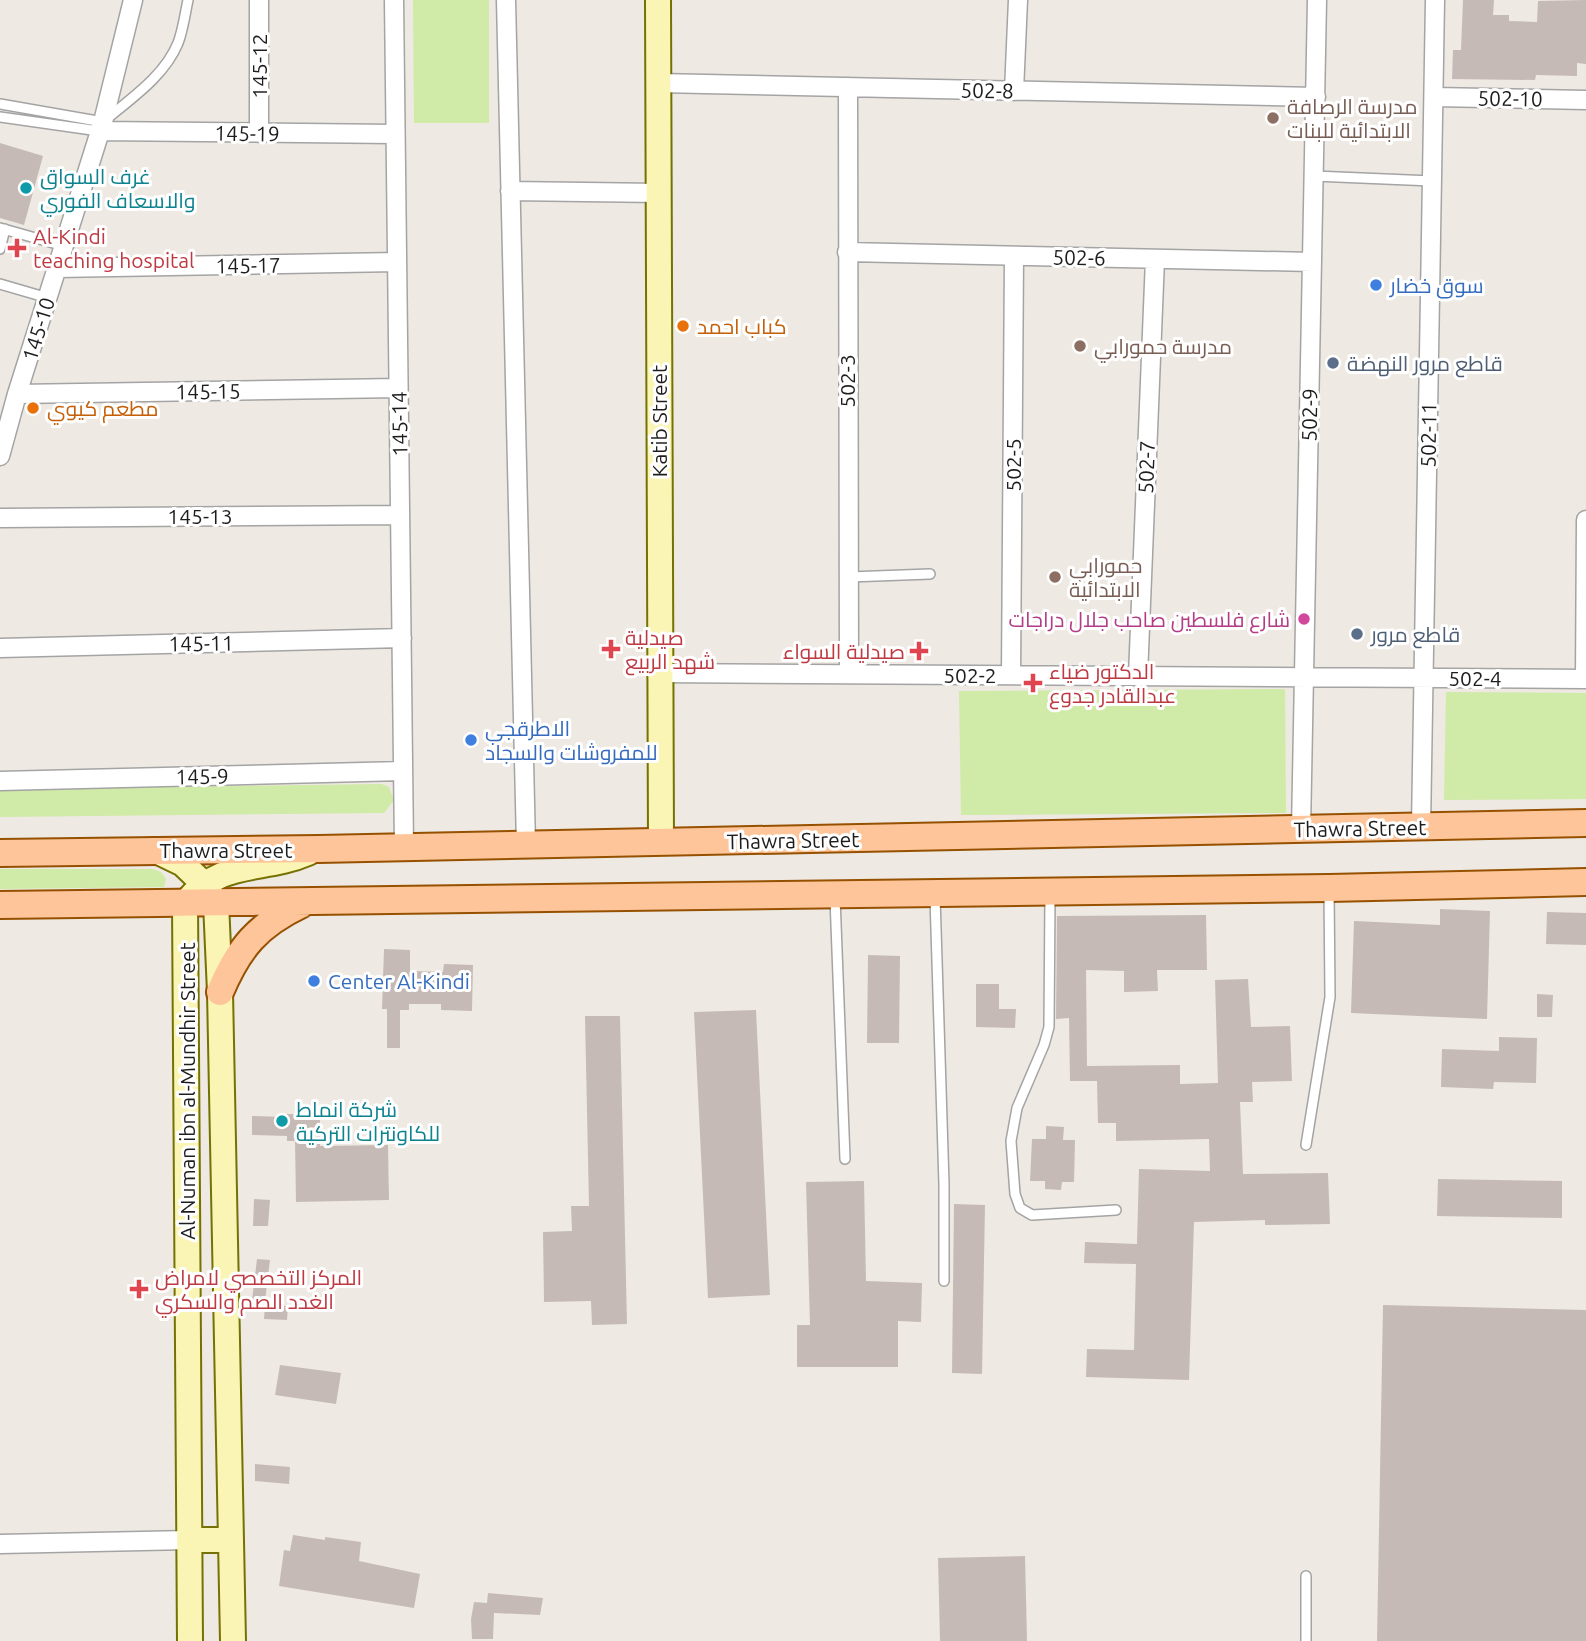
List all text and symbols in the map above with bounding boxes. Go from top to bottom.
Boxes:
street label: 145-12 [247,33,271,99]
street label: 502-8 [960,78,1014,102]
street label: 502-10 [1477,85,1543,111]
place label: مدرسة الرصافة الابتدائية للبنات [1287,94,1418,142]
marker: مدرسة الرصافة الابتدائية للبنات [1265,110,1281,126]
street label: 145-19 [214,120,280,146]
place label: غرف السواق والاسعاف الفوري [40,164,195,217]
marker: غرف السواق والاسعاف الفوري [18,180,34,196]
place label: Al-Kindi teaching hospital [33,224,195,272]
marker: Al-Kindi teaching hospital [7,238,27,258]
street label: 502-6 [1052,245,1106,269]
street label: 145-17 [215,252,281,278]
place label: سوق خضار [1389,273,1484,299]
marker: سوق خضار [1368,277,1384,293]
street label: 145-10 [17,294,59,364]
place label: كباب احمد [697,314,787,338]
marker: كباب احمد [675,318,691,334]
place label: مدرسة حمورابي [1094,334,1232,363]
marker: مدرسة حمورابي [1072,338,1088,354]
place label: قاطع مرور النهضة [1347,351,1503,378]
street label: 502-3 [835,354,859,408]
marker: قاطع مرور النهضة [1325,355,1341,371]
street label: Katib Street [647,365,671,477]
street label: 145-15 [175,378,241,404]
street label: 502-9 [1297,388,1321,442]
street label: 145-14 [386,391,412,457]
place label: مطعم كيوي [47,396,158,425]
marker: مطعم كيوي [25,400,41,416]
street label: 502-11 [1415,402,1441,468]
street label: 502-5 [1001,438,1025,492]
street label: 502-7 [1133,440,1159,494]
street label: 145-13 [167,504,233,528]
place label: حمورابي الابتدائية [1069,553,1142,601]
marker: حمورابي الابتدائية [1047,569,1063,585]
place label: شارع فلسطين صاحب جلال دراجات [1009,607,1290,634]
marker: شارع فلسطين صاحب جلال دراجات [1296,611,1312,627]
place label: قاطع مرور [1370,622,1460,649]
place label: صيدلية شهد الربيع [625,625,715,676]
marker: قاطع مرور [1349,626,1365,642]
street label: 145-11 [168,630,234,656]
place label: صيدلية السواء [783,639,905,664]
marker: صيدلية شهد الربيع [603,641,619,657]
marker: صيدلية السواء [911,643,927,659]
place label: الدكتور ضياء عبدالقادر جدوع [1049,659,1176,710]
street label: 502-2 [943,663,997,687]
street label: 502-4 [1448,666,1502,690]
marker: الدكتور ضياء عبدالقادر جدوع [1023,673,1043,693]
place label: الاطرقجي للمفروشات والسجاد [485,716,657,765]
marker: الاطرقجي للمفروشات والسجاد [463,732,479,748]
street label: 145-9 [175,764,229,788]
street label: Thawra Street [1293,815,1427,841]
street label: Thawra Street [726,827,860,853]
street label: Thawra Street [160,838,292,862]
street label: Al-Numan ibn al-Mundhir Street [175,942,199,1240]
place label: Center Al-Kindi [328,969,470,993]
marker: Center Al-Kindi [306,973,322,989]
place label: شركة انماط للكاونترات التركية [296,1097,440,1146]
marker: شركة انماط للكاونترات التركية [274,1113,290,1129]
place label: المركز التخصصي لامراض الغدد الصم والسكري [155,1265,362,1318]
marker: المركز التخصصي لامراض الغدد الصم والسكري [129,1279,149,1299]

